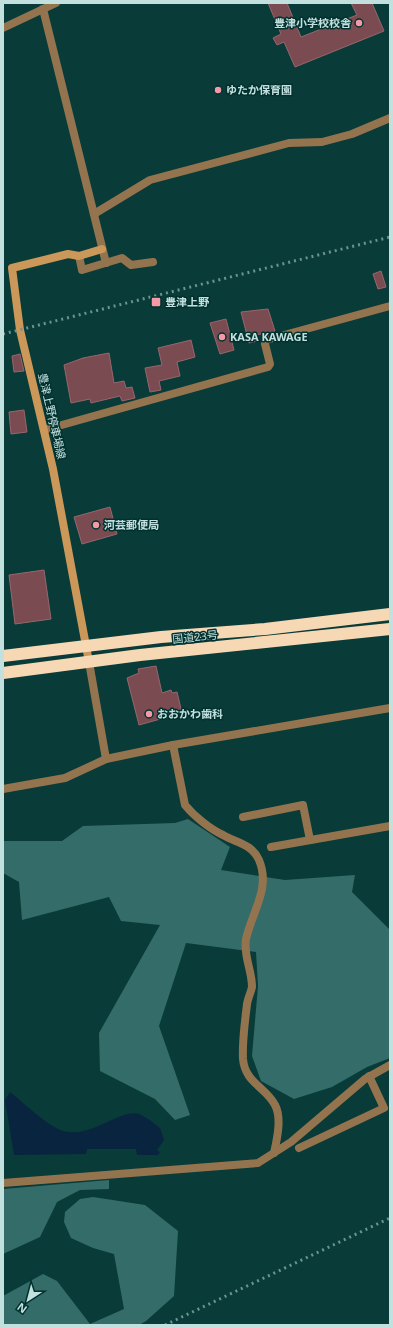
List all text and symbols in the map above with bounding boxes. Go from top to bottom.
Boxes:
place label: 豊津小学校校舎 [274,15,352,30]
marker: 豊津小学校校舎 [354,18,364,28]
place label: ゆたか保育園 [226,82,292,97]
marker: ゆたか保育園 [213,85,223,95]
place label: 豊津上野 [165,294,210,309]
marker: 豊津上野 [150,296,162,308]
place label: KASA KAWAGE [230,329,308,344]
marker: KASA KAWAGE [217,332,227,342]
street label: 豊津上野停車場線 [35,371,70,460]
place label: 河芸郵便局 [104,517,159,532]
marker: 河芸郵便局 [91,520,101,530]
street label: 国道23号 [171,627,218,646]
place label: おおかわ歯科 [157,706,223,721]
marker: おおかわ歯科 [144,709,154,719]
north arrow [8,1280,48,1320]
text: N [14,1300,30,1317]

